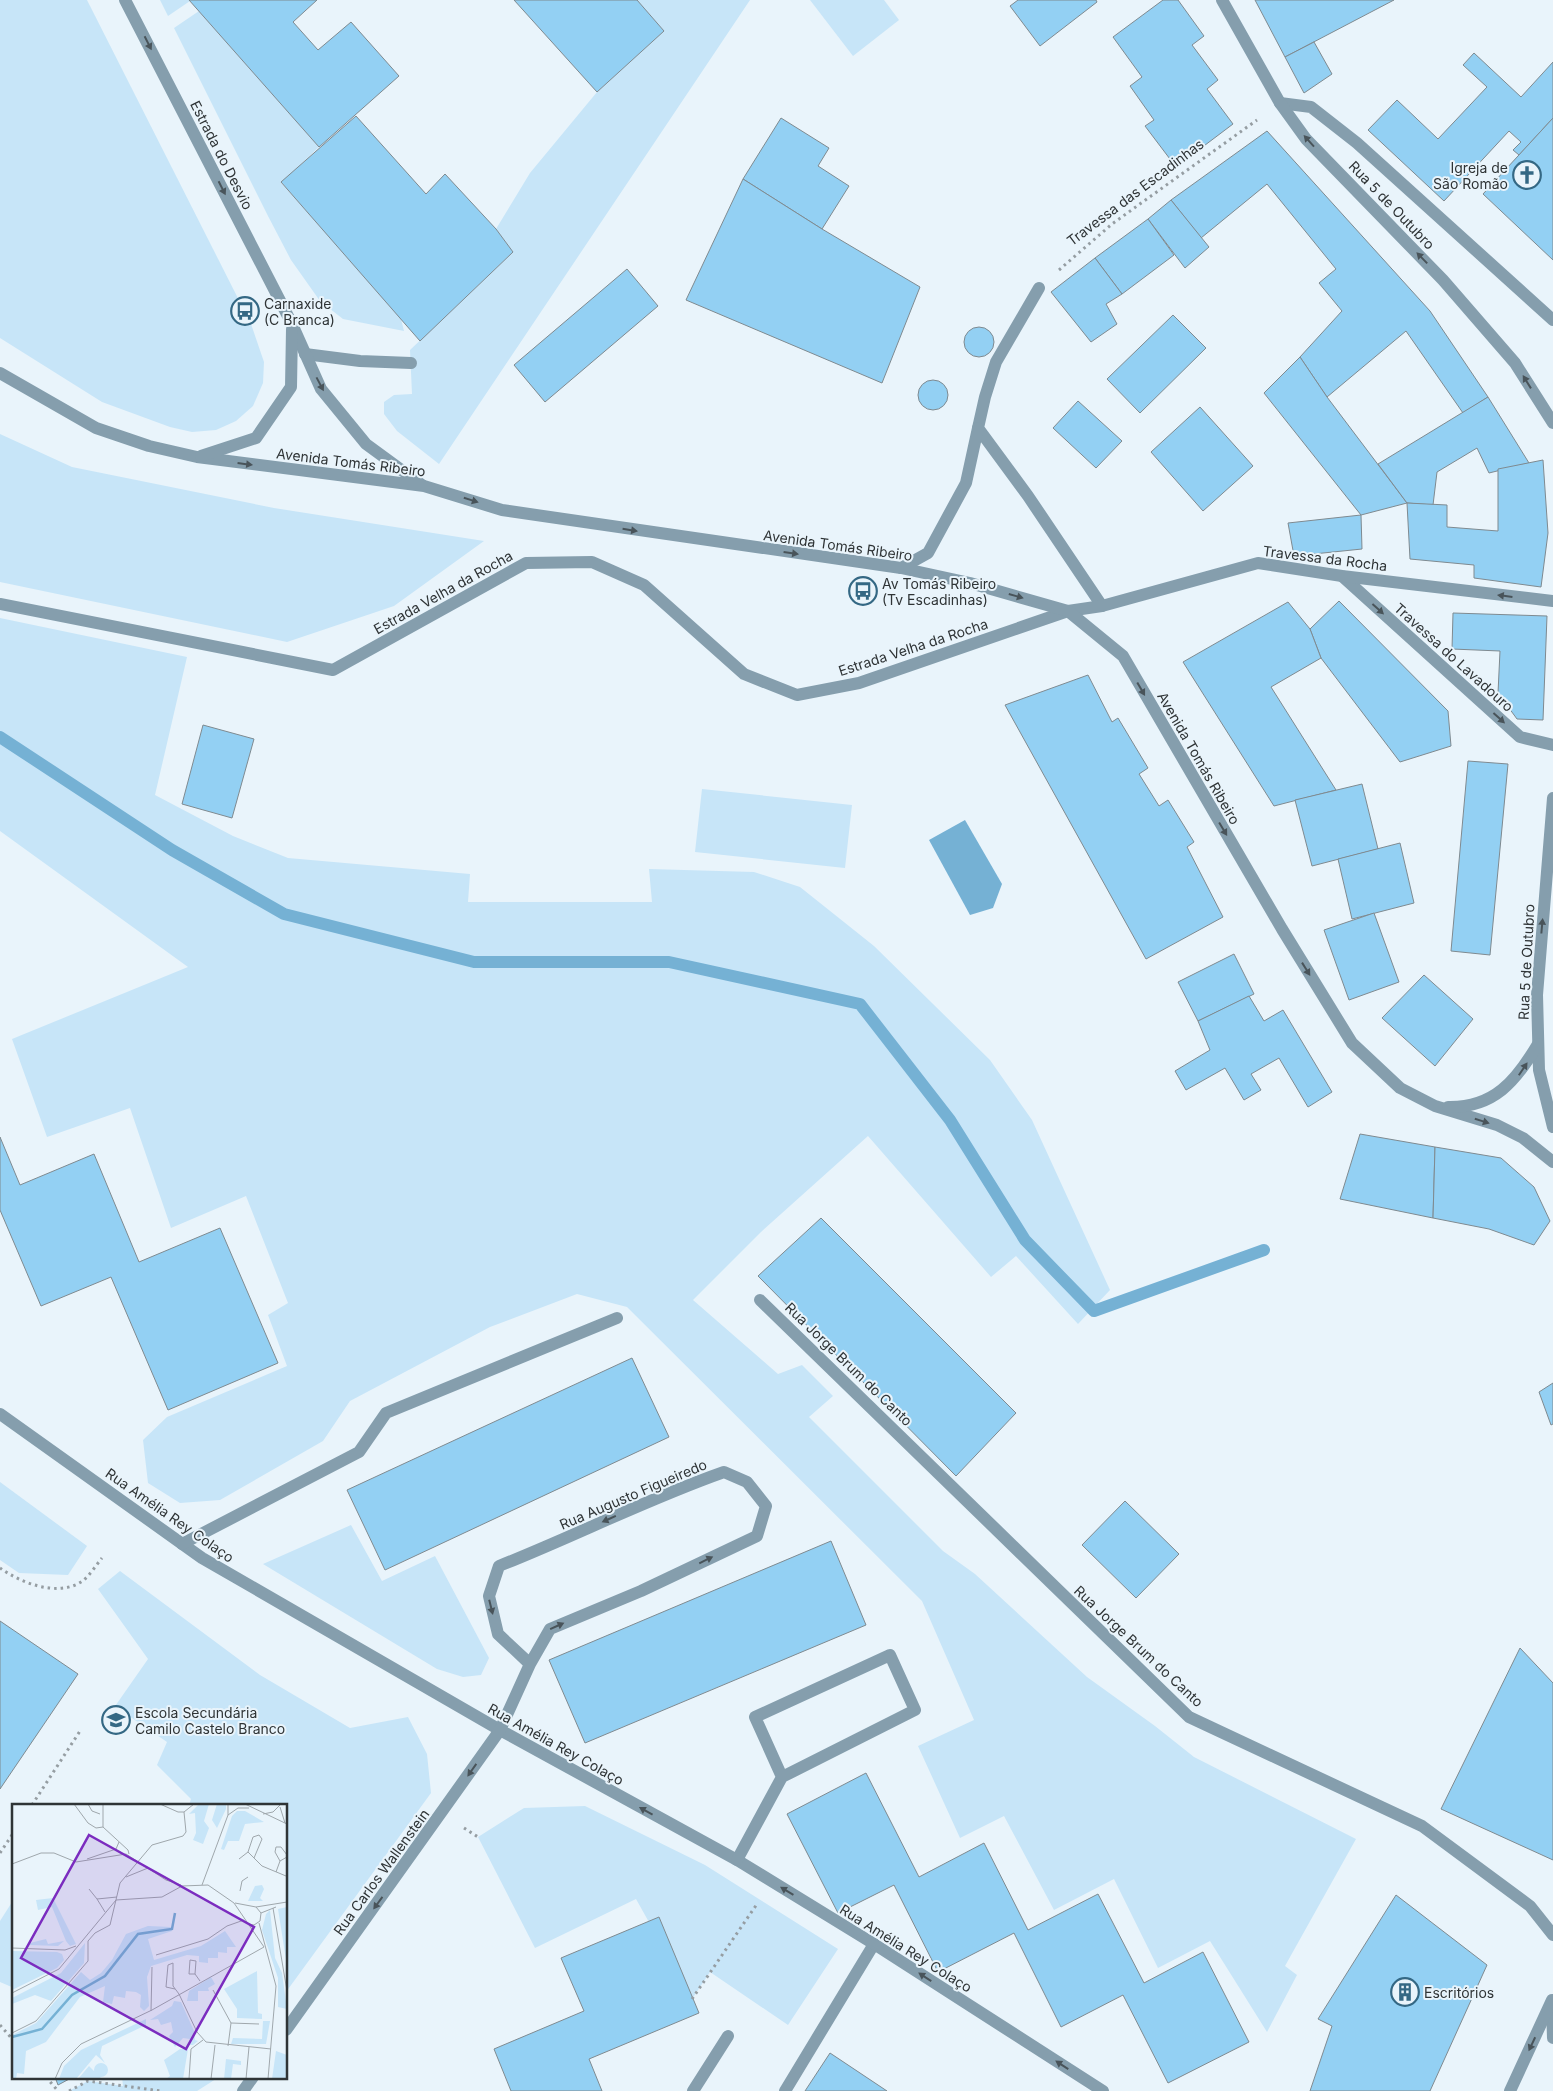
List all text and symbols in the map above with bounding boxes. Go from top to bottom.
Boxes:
one-way arrow [144,36,152,51]
street label: Estrada do Desvio [187,98,257,212]
street label: Travessa das Escadinhas [1063,135,1207,249]
one-way arrow [1303,136,1315,148]
street label: Rua 5 de Outubro [1346,157,1438,253]
place label: Igreja de São Romão [1433,159,1508,192]
church icon: Igreja de São Romão [1512,160,1542,190]
one-way arrow [218,181,226,195]
one-way arrow [1416,252,1428,264]
place label: Carnaxide (C Branca) [264,295,335,328]
bus stop icon: Carnaxide (C Branca) [230,296,260,326]
one-way arrow [1522,375,1532,389]
one-way arrow [316,377,324,392]
street label: Avenida Tomás Ribeiro [275,444,427,480]
one-way arrow [238,460,254,468]
one-way arrow [463,497,478,505]
one-way arrow [622,526,638,534]
street label: Avenida Tomás Ribeiro [762,526,914,564]
street label: Travessa da Rocha [1262,542,1388,574]
street label: Estrada Velha da Rocha [371,547,515,637]
one-way arrow [783,550,799,558]
place label: Av Tomás Ribeiro (Tv Escadinhas) [882,575,996,608]
bus stop icon: Av Tomás Ribeiro (Tv Escadinhas) [848,576,878,606]
one-way arrow [1496,592,1512,600]
one-way arrow [1008,593,1023,601]
street label: Travessa do Lavadouro [1391,599,1517,715]
one-way arrow [1372,603,1384,615]
street label: Estrada Velha da Rocha [836,615,990,679]
one-way arrow [1137,682,1146,695]
street label: Avenida Tomás Ribeiro [1154,689,1244,827]
one-way arrow [1492,712,1504,724]
one-way arrow [1218,823,1227,836]
street label: Rua 5 de Outubro [1514,904,1538,1020]
one-way arrow [1539,917,1547,933]
one-way arrow [1302,962,1311,975]
one-way arrow [1518,1062,1528,1075]
one-way arrow [1474,1117,1489,1125]
street label: Rua Jorge Brum do Canto [782,1299,916,1429]
street label: Rua Augusto Figueiredo [557,1455,709,1533]
street label: Rua Amélia Rey Colaço [103,1464,237,1566]
one-way arrow [602,1516,616,1524]
one-way arrow [699,1556,713,1564]
street label: Rua Jorge Brum do Canto [1071,1582,1207,1710]
one-way arrow [488,1599,496,1614]
one-way arrow [550,1622,565,1631]
street label: Rua Amélia Rey Colaço [485,1700,627,1788]
place label: Escola Secundária Camilo Castelo Branco [135,1704,285,1737]
school or university icon: Escola Secundária Camilo Castelo Branco [101,1705,131,1735]
one-way arrow [467,1763,477,1777]
inset map [12,1804,288,2078]
street label: Rua Carlos Wallenstein [330,1806,432,1938]
one-way arrow [639,1807,653,1815]
one-way arrow [781,1887,794,1896]
one-way arrow [373,1896,383,1910]
street label: Rua Amélia Rey Colaço [837,1900,975,1996]
one-way arrow [919,1972,932,1982]
building icon: Escritórios [1390,1977,1420,2007]
place label: Escritórios [1424,1984,1494,2001]
one-way arrow [1527,2037,1535,2051]
one-way arrow [1055,2060,1069,2069]

